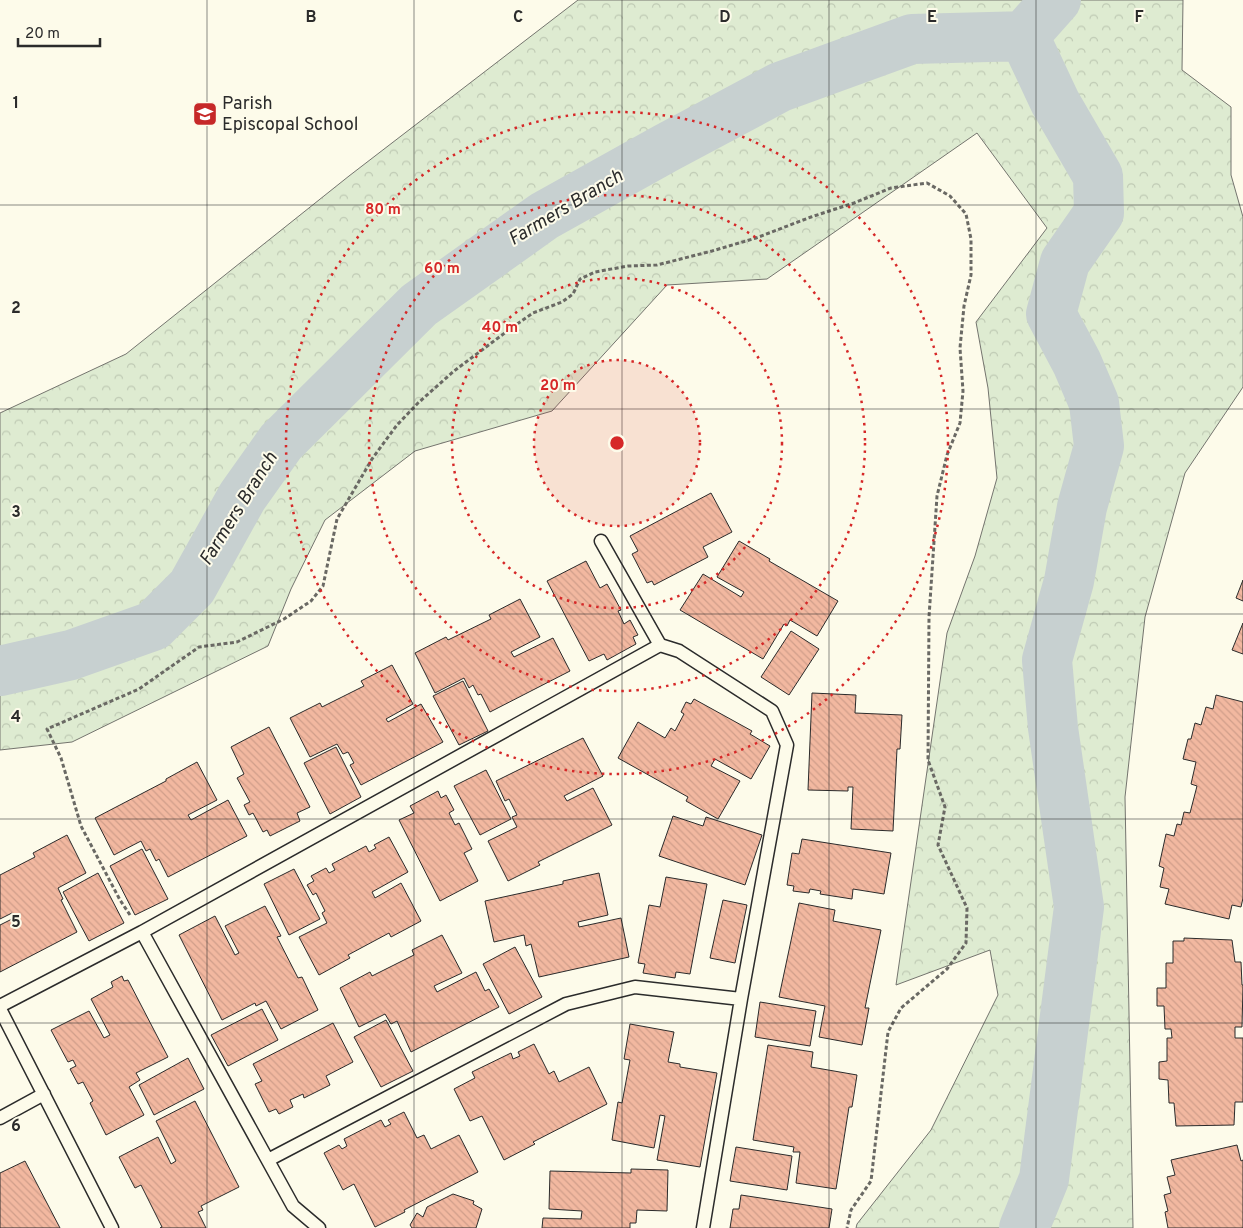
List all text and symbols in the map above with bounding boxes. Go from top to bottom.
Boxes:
text: B [305,8,317,28]
text: C [513,8,523,28]
text: D [719,8,731,28]
text: E [927,8,937,28]
text: F [1134,8,1144,28]
scale bar [18,15,100,47]
text: 20 m [25,25,60,44]
place label: Parish Episcopal School [222,93,359,137]
text: 1 [13,94,19,114]
school or university icon: Parish Episcopal School [192,101,218,127]
water label: Farmers Branch [504,164,628,252]
text: 80 m [365,201,401,220]
text: 60 m [424,260,460,279]
text: 2 [11,299,21,319]
text: 40 m [482,319,518,338]
text: 20 m [540,377,576,396]
centre of rings [608,434,626,452]
water label: Farmers Branch [194,447,284,570]
text: 3 [11,503,21,523]
text: 4 [11,708,21,728]
text: 5 [11,913,21,933]
text: 6 [11,1117,21,1137]

